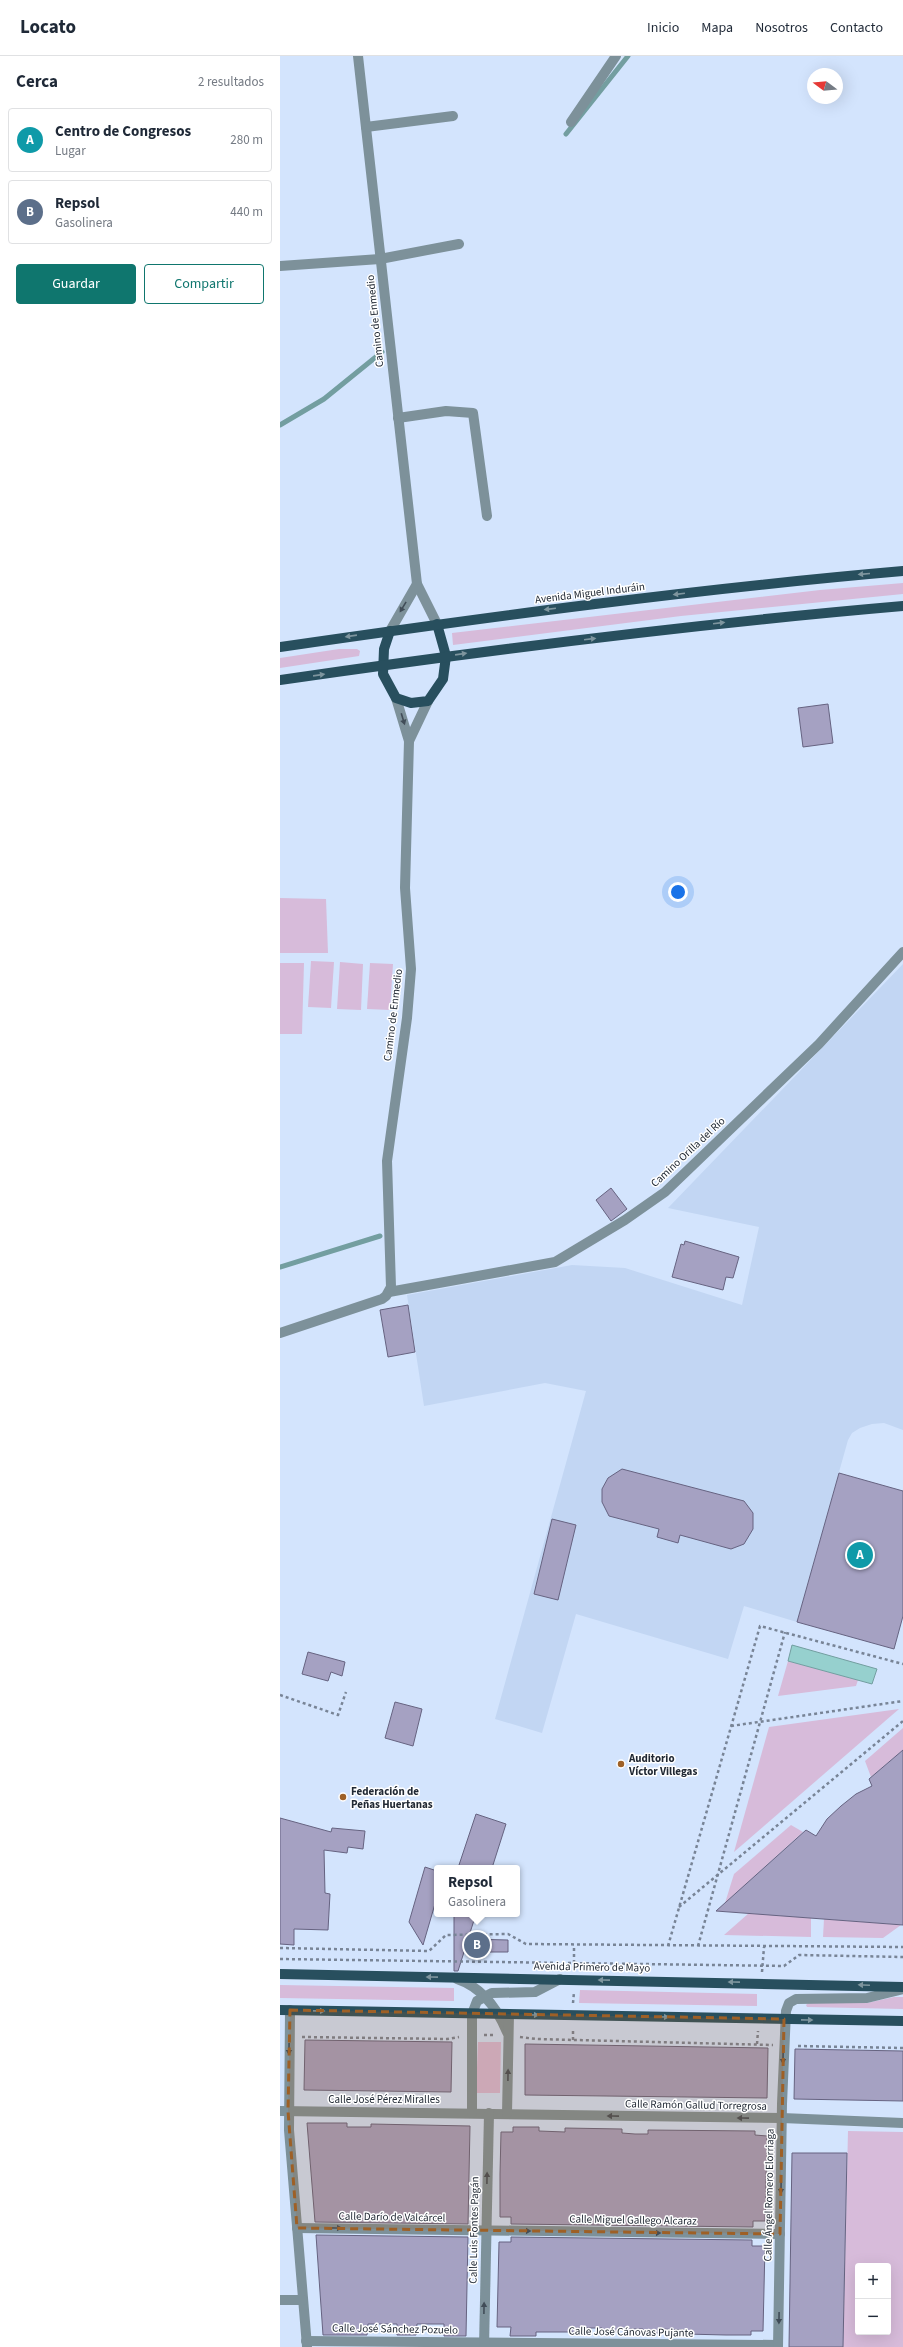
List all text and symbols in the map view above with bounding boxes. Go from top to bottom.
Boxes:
text: Locato [20,14,76,41]
text: Inicio [647,18,679,38]
text: Mapa [701,18,733,38]
text: Nosotros [755,18,808,38]
text: Contacto [830,18,883,38]
north arrow [807,68,843,104]
text: Cerca [16,70,58,94]
text: 2 resultados [198,73,264,91]
text: Centro de Congresos [55,121,191,142]
text: A [26,131,34,149]
text: 280 m [230,131,263,149]
text: Lugar [55,142,86,160]
text: Repsol [55,193,100,214]
text: B [26,203,34,221]
text: 440 m [230,203,263,221]
text: Gasolinera [55,214,113,232]
button: Guardar [16,264,136,304]
button: Compartir [144,264,264,304]
street label: Camino de Enmedio [363,274,387,368]
one-way arrow [858,571,870,577]
street label: Avenida Miguel Induráin [534,579,646,607]
one-way arrow [673,591,685,597]
one-way arrow [400,601,407,613]
one-way arrow [544,606,556,612]
one-way arrow [713,620,725,627]
one-way arrow [345,633,357,639]
one-way arrow [584,635,596,642]
one-way arrow [455,651,467,657]
one-way arrow [313,672,325,678]
one-way arrow [400,713,406,725]
your location [668,882,688,902]
street label: Camino de Enmedio [380,968,406,1062]
street label: Camino Orilla del Río [648,1114,728,1190]
pin: A [847,1540,873,1570]
place label: Auditorio Víctor Villegas [628,1751,697,1779]
marker: Auditorio Víctor Villegas [616,1759,626,1769]
place label: Federación de Peñas Huertanas [351,1784,433,1812]
marker: Federación de Peñas Huertanas [338,1792,348,1802]
popup [434,1865,520,1917]
text: Repsol [448,1872,493,1893]
text: Gasolinera [448,1893,506,1911]
pin: B [464,1930,490,1960]
street label: Avenida Primero de Mayo [534,1958,650,1976]
one-way arrow [426,1973,438,1980]
one-way arrow [597,1977,610,1983]
one-way arrow [727,1979,740,1985]
one-way arrow [857,1982,870,1988]
one-way arrow [313,2008,326,2014]
one-way arrow [527,2012,540,2018]
one-way arrow [657,2014,670,2020]
one-way arrow [801,2017,814,2023]
one-way arrow [286,2043,292,2056]
one-way arrow [780,2052,786,2065]
one-way arrow [505,2068,511,2081]
street label: Calle José Pérez Miralles [328,2092,440,2107]
street label: Calle Ramón Gallud Torregrosa [625,2096,767,2114]
one-way arrow [606,2113,619,2119]
one-way arrow [736,2115,749,2121]
street label: Calle Ángel Romero Elorriaga [760,2128,778,2262]
one-way arrow [484,2171,490,2184]
street label: Calle Luis Fontes Pagán [466,2176,482,2284]
one-way arrow [778,2182,784,2195]
street label: Calle Darío de Valcárcel [338,2209,446,2225]
street label: Calle Miguel Gallego Alcaraz [569,2211,697,2229]
one-way arrow [330,2225,343,2231]
one-way arrow [519,2228,532,2234]
one-way arrow [649,2229,661,2236]
map controls [855,2263,891,2335]
button: + [855,2263,891,2299]
button: − [855,2299,891,2335]
one-way arrow [481,2302,488,2314]
one-way arrow [775,2312,782,2324]
street label: Calle José Sánchez Pozuelo [332,2320,458,2338]
street label: Calle José Cánovas Pujante [568,2323,694,2341]

